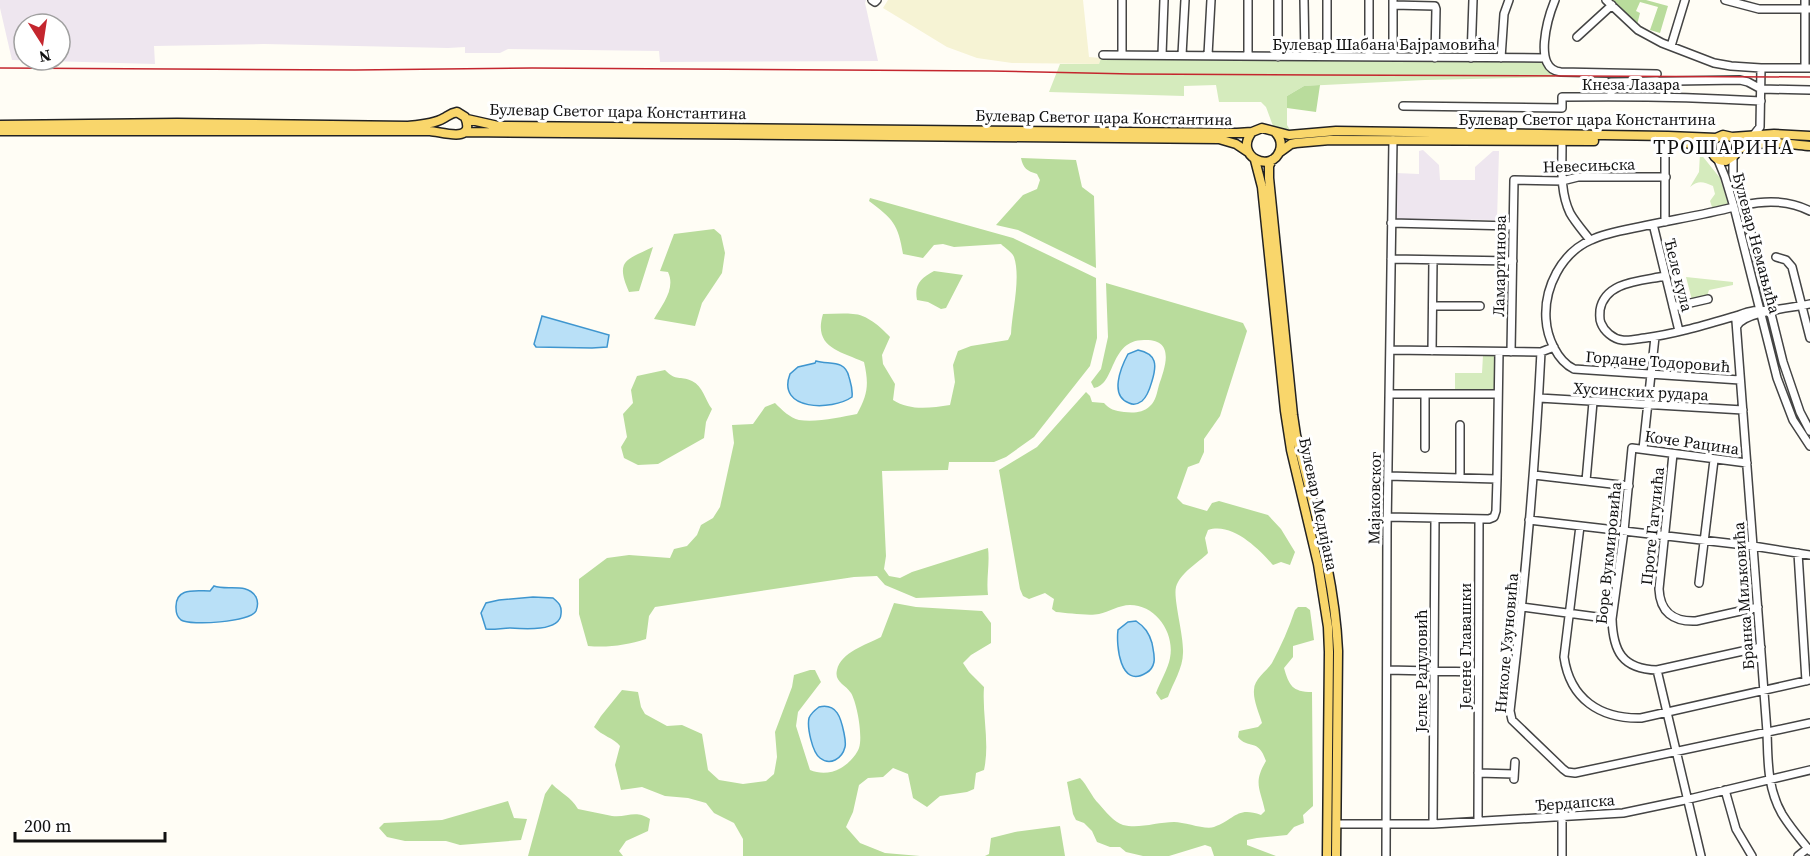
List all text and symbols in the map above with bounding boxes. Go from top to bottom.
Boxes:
north arrow [12,12,72,72]
street label: Булевар Шабана Бајрамовића [1272,33,1497,55]
text: N [37,45,53,69]
street label: Кнеза Лазара [1582,73,1681,95]
street label: Булевар Светог цара Константина [489,98,748,124]
street label: Булевар Светог цара Константина [975,104,1234,130]
street label: Булевар Светог цара Константина [1458,108,1716,130]
district label: ТРОШАРИНА [1653,133,1795,161]
street label: Невесињска [1542,152,1637,178]
street label: Булевар Немањића [1728,170,1787,317]
street label: Ламартинова [1487,214,1511,317]
street label: Ћеле кула [1659,236,1699,315]
street label: Гордане Тодоровић [1585,345,1732,377]
street label: Хусинских рудара [1573,376,1710,406]
street label: Коче Рацина [1643,424,1742,460]
street label: Булевар Медијана [1294,435,1344,573]
street label: Мајаковског [1362,452,1386,544]
street label: Проте Гагулића [1635,465,1669,586]
street label: Боре Вукмировића [1590,480,1627,625]
street label: Бранка Миљковића [1727,521,1759,671]
street label: Николе Узуновића [1489,571,1523,714]
street label: Јелене Главашки [1454,583,1476,710]
street label: Јелке Радуловић [1410,609,1432,734]
street label: Ђердапска [1534,788,1616,816]
scale bar [15,805,165,843]
text: 200 m [24,813,71,838]

